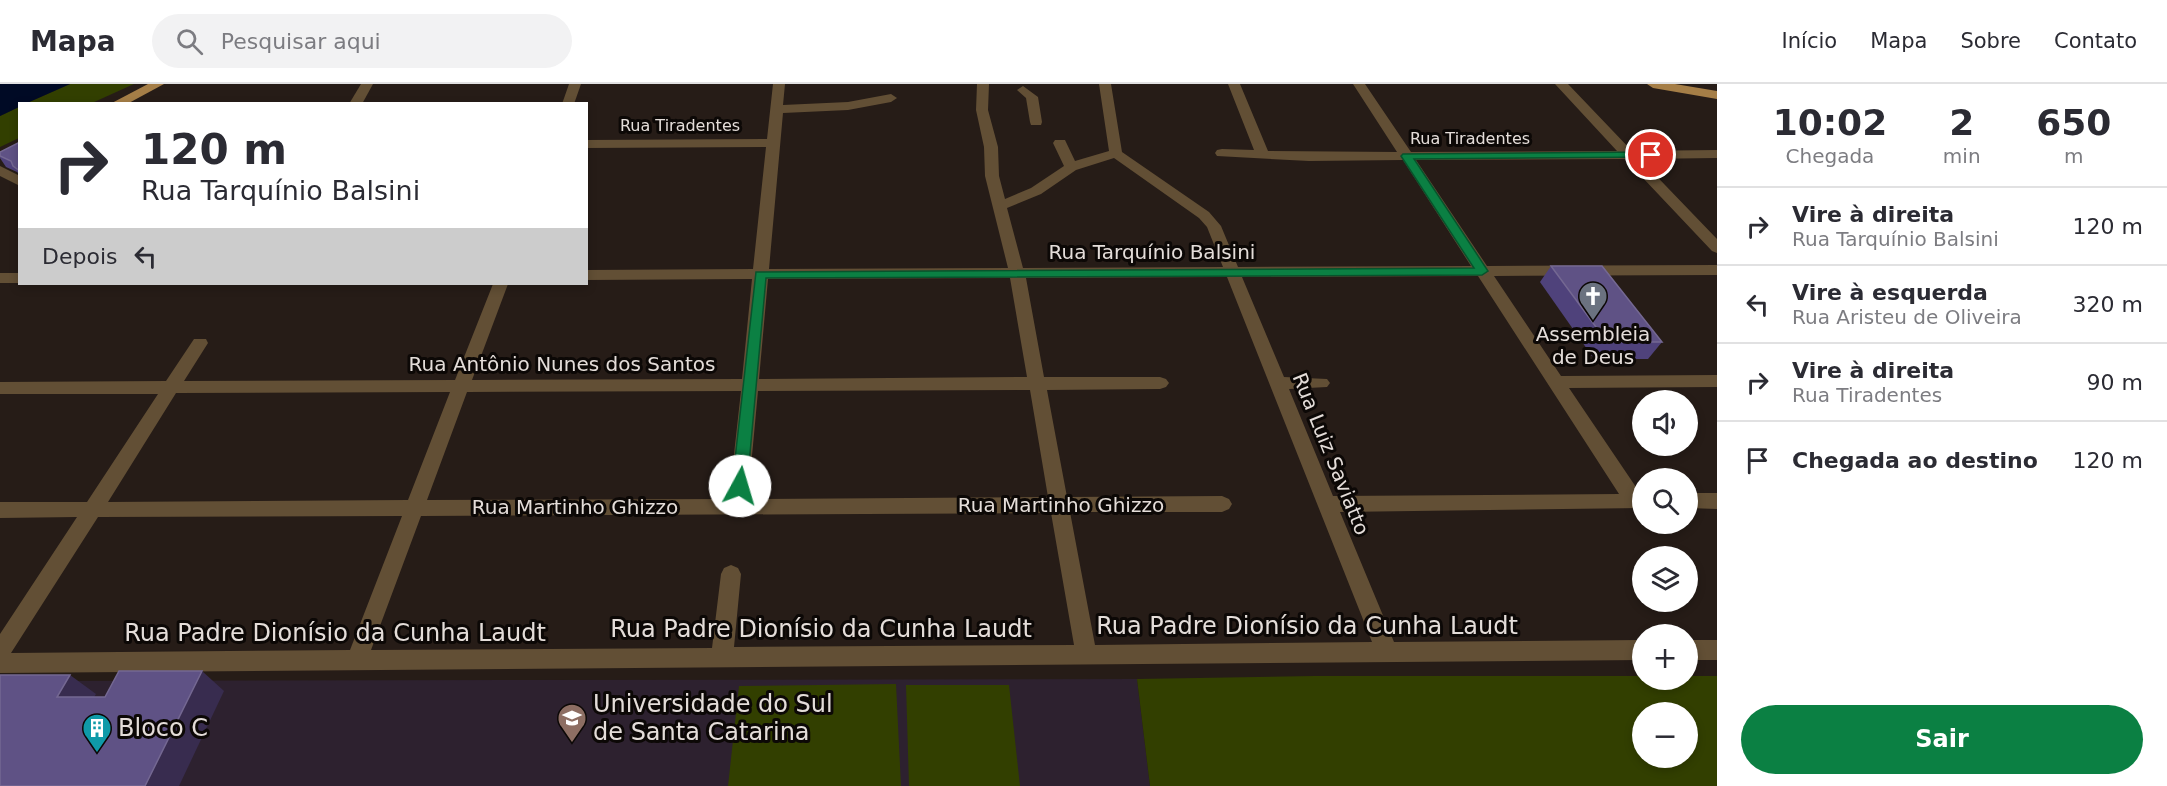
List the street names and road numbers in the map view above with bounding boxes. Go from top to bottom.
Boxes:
street label: Rua Tiradentes [620,116,740,135]
street label: Rua Tiradentes [1410,129,1530,148]
street label: Rua Tarquínio Balsini [1049,240,1255,264]
street label: Rua Antônio Nunes dos Santos [409,352,715,376]
street label: Rua Luiz Saviatto [1288,369,1374,539]
street label: Rua Martinho Ghizzo [958,493,1164,517]
street label: Rua Martinho Ghizzo [472,495,678,519]
street label: Rua Padre Dionísio da Cunha Laudt [1096,612,1518,640]
street label: Rua Padre Dionísio da Cunha Laudt [610,615,1032,643]
street label: Rua Padre Dionísio da Cunha Laudt [124,619,546,647]

